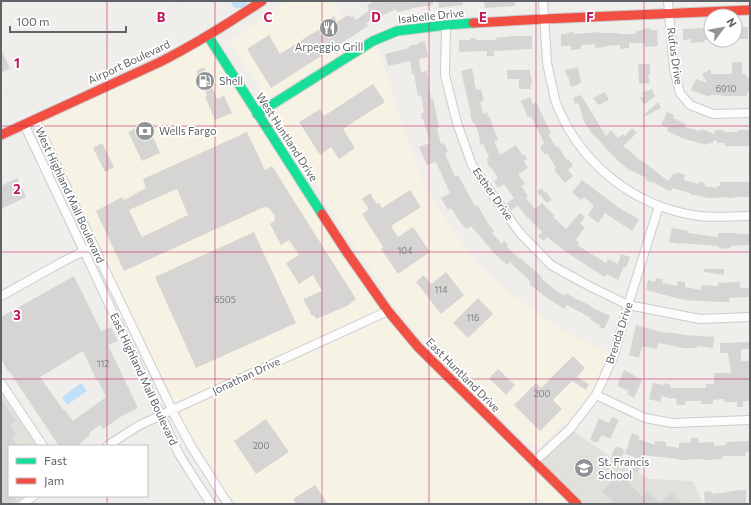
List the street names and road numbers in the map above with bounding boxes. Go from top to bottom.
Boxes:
street label: Isabelle Drive [397,6,465,25]
street label: Rufus Drive [665,26,686,86]
street label: Airport Boulevard [86,37,172,86]
street label: West Huntland Drive [254,90,321,184]
street label: West Highland Mall Boulevard [33,125,108,265]
street label: Esther Drive [471,165,516,223]
street label: Brenda Drive [602,300,635,365]
street label: East Highland Mall Boulevard [108,311,181,447]
street label: East Huntland Drive [424,335,503,414]
street label: Jonathan Drive [210,354,282,398]

